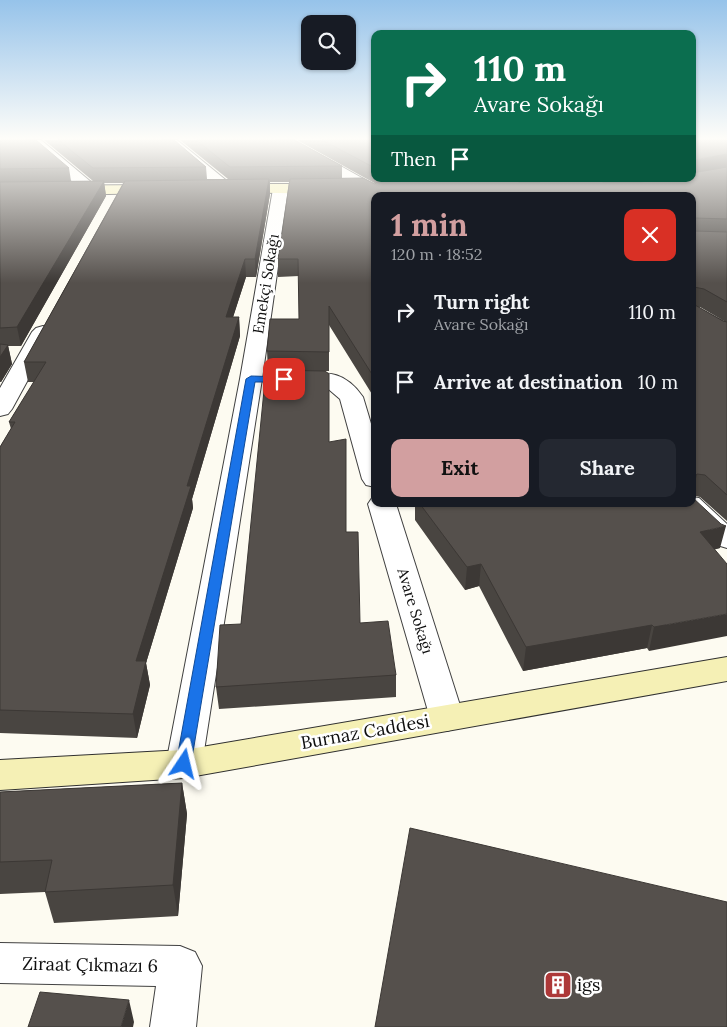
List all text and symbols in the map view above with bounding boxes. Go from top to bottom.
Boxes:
map controls [301,15,356,70]
button: search [301,15,356,70]
text: 110 m [474,46,566,91]
icon: right [391,50,456,115]
text: Avare Sokağı [474,90,604,118]
icon: arrive [446,145,474,173]
text: Then [391,147,436,171]
text: 1 min [391,206,468,244]
button: close [624,209,676,261]
street label: Emekçi Sokağı [248,233,283,335]
text: 120 m · 18:52 [391,244,482,264]
text: Turn right [434,290,530,314]
icon: right [391,298,419,326]
text: 110 m [628,300,676,324]
text: Avare Sokağı [434,314,529,334]
pin [263,358,305,400]
icon: arrive [270,365,298,393]
icon: arrive [391,368,419,396]
text: Arrive at destination [434,370,623,394]
text: 10 m [638,370,678,394]
button: Exit [391,439,529,497]
button: Share [539,439,676,497]
street label: Avare Sokağı [393,565,438,656]
street label: Burnaz Caddesi [299,709,431,754]
position arrow [157,737,209,789]
street label: Ziraat Çıkmazı 6 [22,952,158,977]
building icon: igs [543,970,573,1000]
place label: igs [577,973,600,996]

